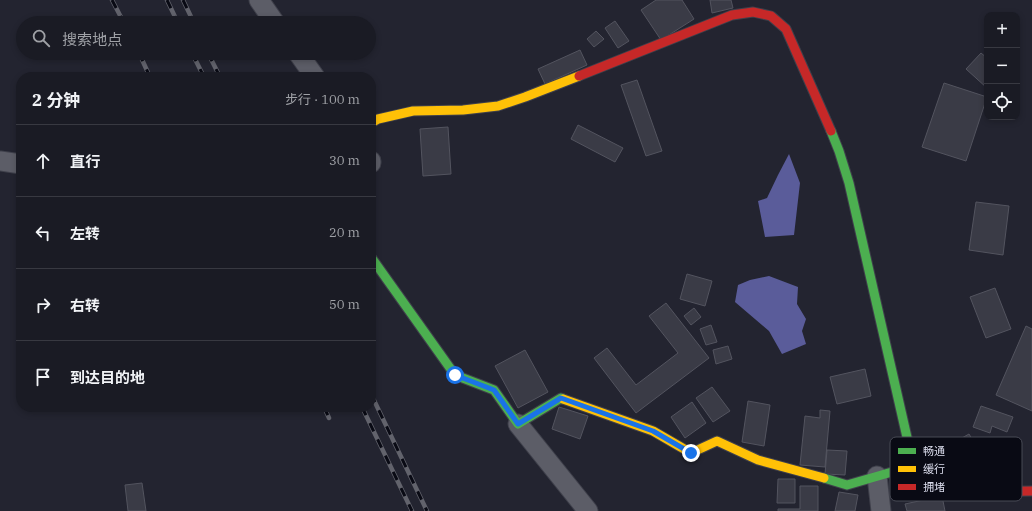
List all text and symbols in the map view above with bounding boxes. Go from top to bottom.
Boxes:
map controls [984,12,1020,120]
button: + [984,12,1020,48]
search box [16,16,376,60]
icon: search [30,27,52,49]
text: 搜索地点 [62,30,122,49]
button: − [984,48,1020,84]
button: locate [984,84,1020,120]
text: 2 分钟 [32,89,80,111]
text: 步行 · 100 m [285,91,360,108]
icon: ahead [32,150,54,172]
text: 直行 [70,152,100,171]
text: 30 m [329,152,360,169]
icon: left [32,222,54,244]
text: 左转 [70,224,100,243]
text: 20 m [329,224,360,241]
icon: right [32,294,54,316]
text: 右转 [70,296,100,315]
text: 50 m [329,296,360,313]
icon: arrive [32,366,54,388]
route start [446,366,464,384]
text: 到达目的地 [70,368,145,387]
legend [890,437,1022,501]
route end [682,444,700,462]
text: 畅通 [923,444,945,458]
text: 缓行 [923,462,945,476]
text: 拥堵 [923,480,945,494]

